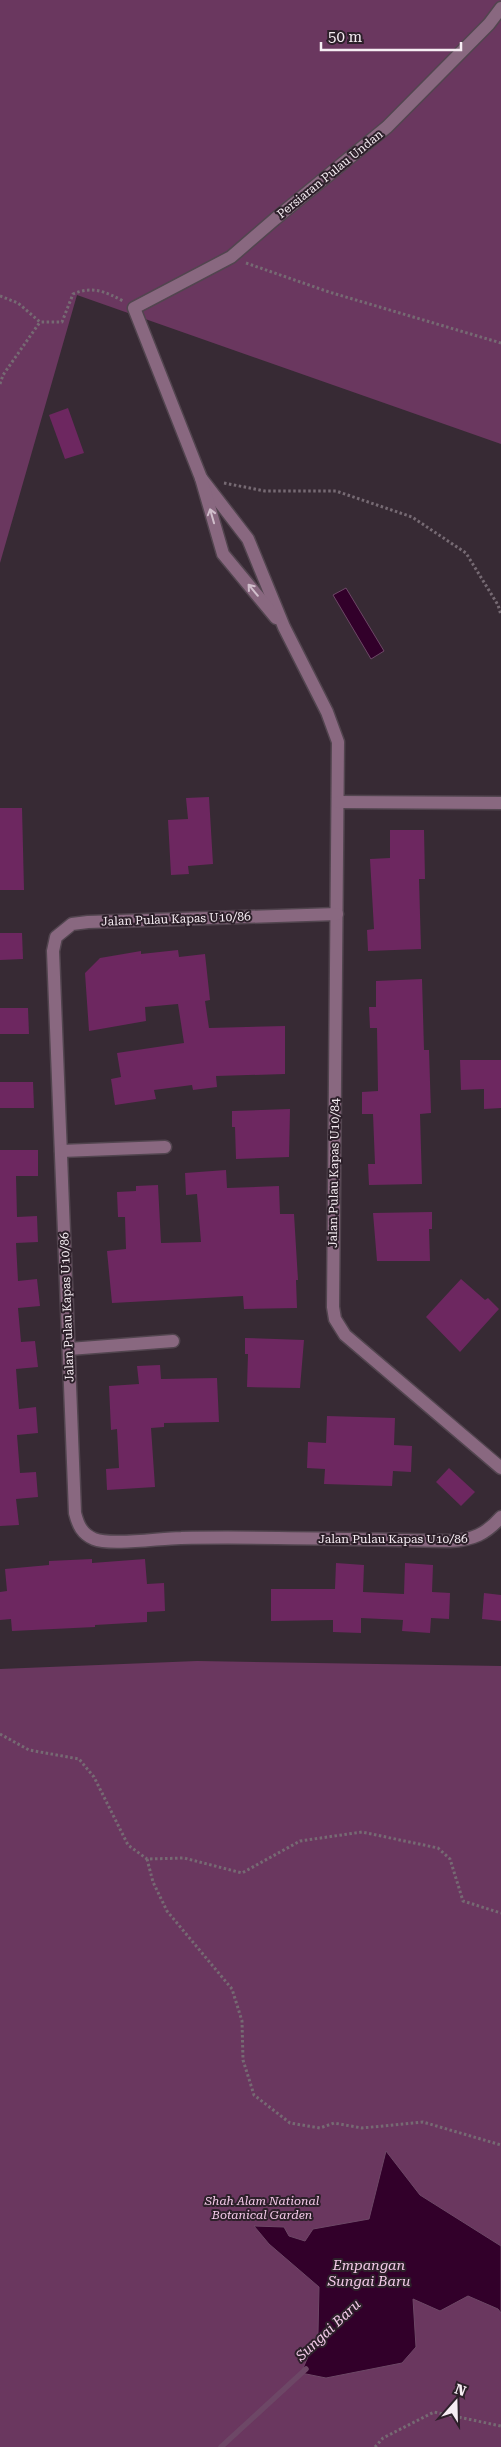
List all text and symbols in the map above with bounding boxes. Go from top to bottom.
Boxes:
scale bar [321,20,461,52]
text: 50 m [328,28,363,46]
street label: Persiaran Pulau Undan [274,127,386,221]
one-way arrow [206,509,216,525]
one-way arrow [248,584,259,597]
street label: Jalan Pulau Kapas U10/86 [101,909,251,929]
street label: Jalan Pulau Kapas U10/84 [326,1098,342,1248]
street label: Jalan Pulau Kapas U10/86 [57,1232,77,1382]
street label: Jalan Pulau Kapas U10/86 [318,1532,468,1546]
park label: Shah Alam National Botanical Garden [204,2194,320,2222]
water label: Empangan Sungai Baru [327,2257,411,2289]
water label: Sungai Baru [292,2296,364,2365]
north arrow [431,2377,481,2427]
text: N [453,2380,468,2399]

